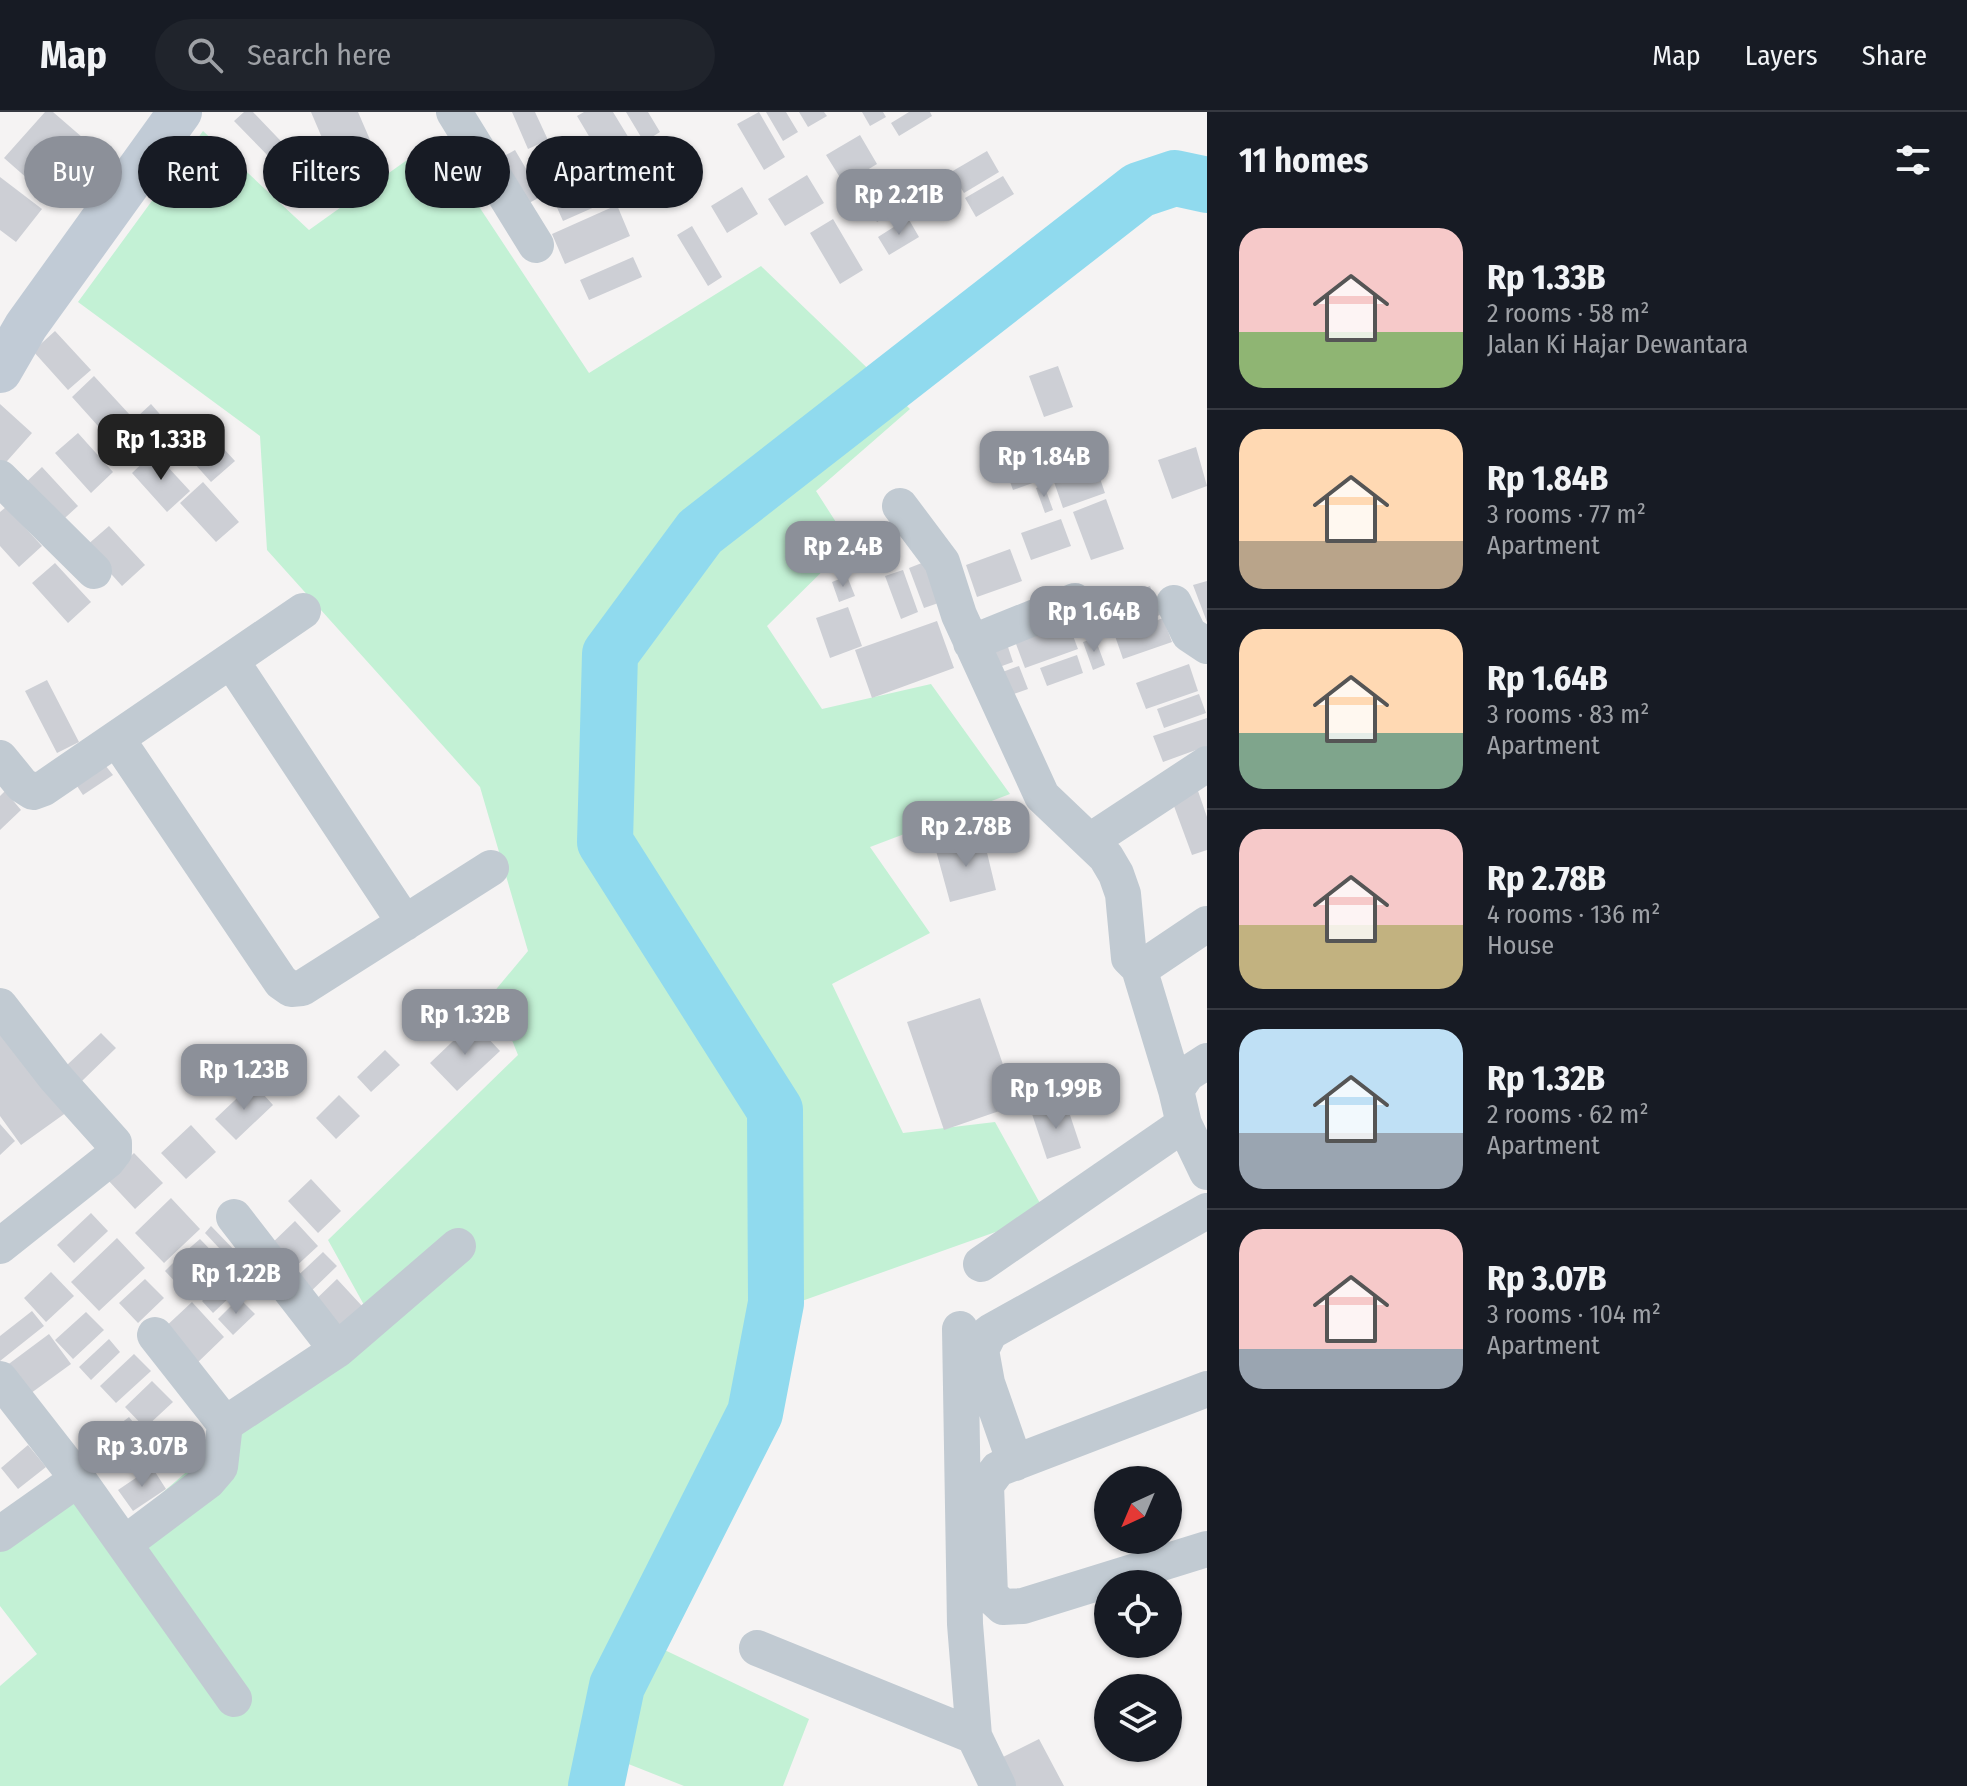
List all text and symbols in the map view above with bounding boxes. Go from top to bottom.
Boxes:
search box [155,19,715,91]
text: Map [40,32,107,78]
icon: search [183,33,227,77]
text: Search here [247,37,391,73]
text: Map [1652,39,1701,72]
text: Layers [1745,39,1818,72]
text: Share [1862,39,1927,72]
chip: Buy [24,136,122,208]
chip: Rent [138,136,247,208]
chip: Filters [263,136,389,208]
chip: New [405,136,510,208]
chip: Apartment [526,136,703,208]
icon: filters [1891,138,1935,182]
text: 11 homes [1239,140,1368,181]
pin: Rp 2.21B [816,169,982,237]
text: Rp 2.21B [854,179,944,210]
text: Rp 1.33B [1487,257,1606,298]
icon: home [1303,260,1399,356]
text: 2 rooms · 58 m² [1487,298,1649,329]
text: Jalan Ki Hajar Dewantara [1487,329,1748,360]
pin: Rp 1.33B [78,414,244,482]
text: Rp 1.33B [116,424,206,455]
pin: Rp 1.84B [961,431,1127,499]
text: Rp 1.84B [998,441,1090,472]
text: Rp 1.84B [1487,458,1608,499]
icon: home [1303,461,1399,557]
text: 3 rooms · 77 m² [1487,499,1646,530]
pin: Rp 2.4B [769,521,917,589]
text: Apartment [1487,530,1600,561]
text: Rp 2.4B [803,531,883,562]
pin: Rp 1.64B [1011,586,1177,654]
text: Rp 1.64B [1048,596,1140,627]
text: Rp 1.64B [1487,658,1608,699]
icon: home [1303,661,1399,757]
text: 3 rooms · 83 m² [1487,699,1649,730]
text: Apartment [1487,730,1600,761]
pin: Rp 2.78B [883,801,1049,869]
text: Rp 2.78B [920,811,1012,842]
text: Rp 2.78B [1487,858,1606,899]
icon: home [1303,861,1399,957]
text: 4 rooms · 136 m² [1487,899,1660,930]
text: House [1487,930,1554,961]
pin: Rp 1.32B [382,989,548,1057]
text: Rp 1.32B [420,999,510,1030]
pin: Rp 1.23B [161,1044,327,1112]
text: Rp 1.23B [199,1054,289,1085]
text: Rp 1.32B [1487,1058,1605,1099]
icon: home [1303,1061,1399,1157]
pin: Rp 1.99B [973,1063,1139,1131]
text: Rp 1.99B [1010,1073,1102,1104]
text: 2 rooms · 62 m² [1487,1099,1649,1130]
text: Apartment [1487,1130,1600,1161]
pin: Rp 1.22B [153,1248,319,1316]
text: Rp 1.22B [191,1258,281,1289]
text: Rp 3.07B [1487,1258,1606,1299]
icon: home [1303,1261,1399,1357]
text: 3 rooms · 104 m² [1487,1299,1661,1330]
text: Apartment [1487,1330,1600,1361]
pin: Rp 3.07B [59,1421,225,1489]
text: Rp 3.07B [96,1431,188,1462]
north arrow [1094,1466,1182,1554]
map controls [1094,1466,1182,1762]
button: locate [1094,1570,1182,1658]
button: layers [1094,1674,1182,1762]

